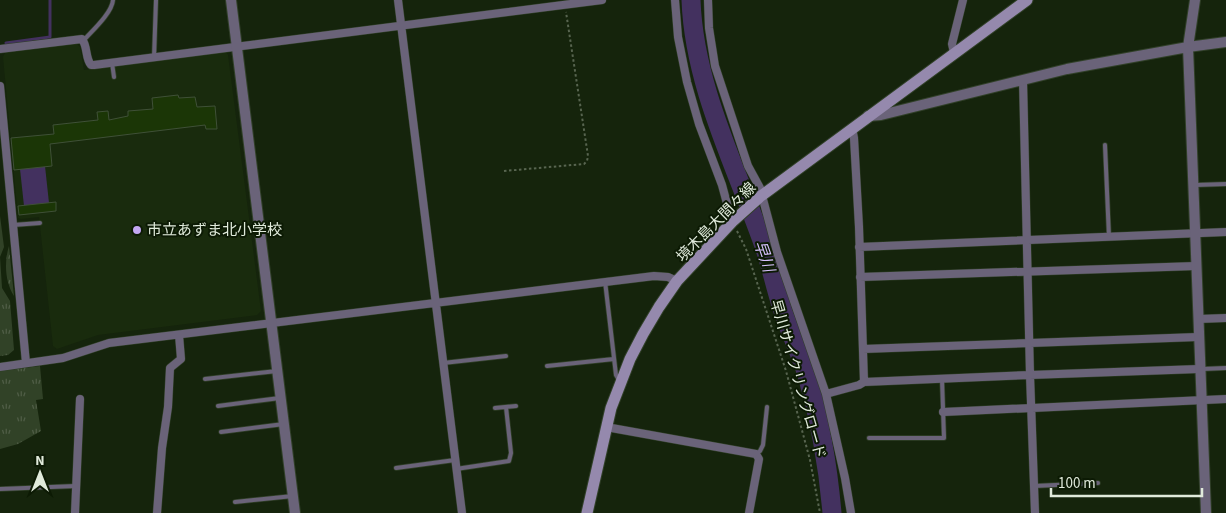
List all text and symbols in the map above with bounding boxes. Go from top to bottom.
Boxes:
street label: 境木島大間々線 [672,178,761,267]
place label: 市立あずま北小学校 [147,220,282,241]
marker: 市立あずま北小学校 [131,224,143,236]
water label: 早川 [748,238,780,277]
street label: 早川サイクリングロード [765,297,830,461]
north arrow [15,448,65,498]
text: N [35,451,45,471]
scale bar [1051,466,1202,498]
text: 100 m [1058,473,1096,494]

